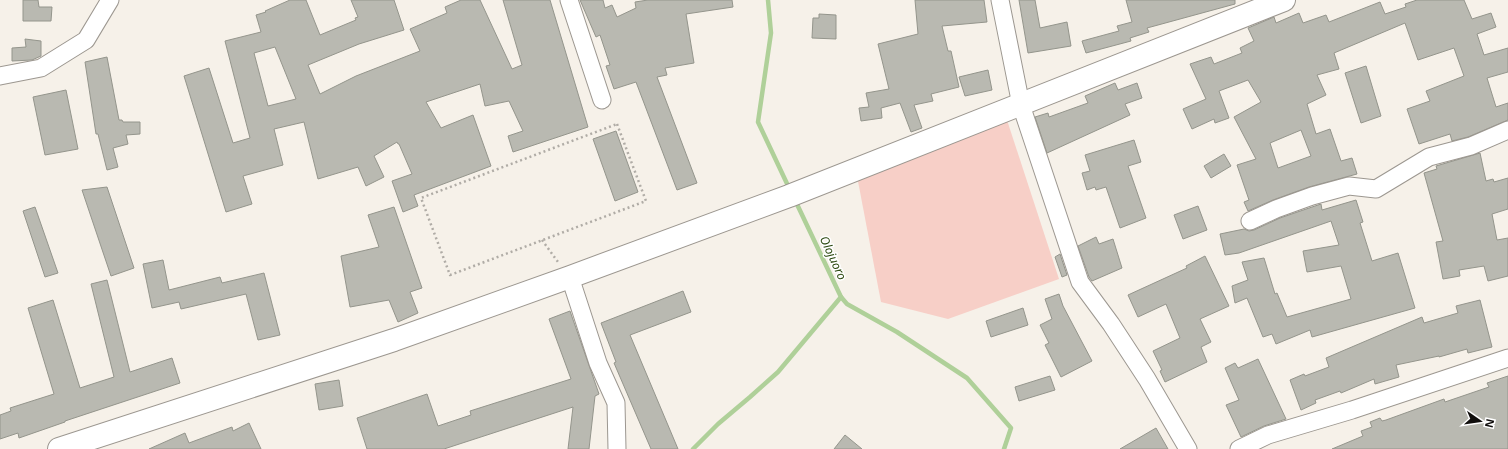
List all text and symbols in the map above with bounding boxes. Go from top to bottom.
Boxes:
water label: Olojuoro [816,233,851,283]
north arrow [1460,401,1500,441]
text: N [1482,417,1499,429]

